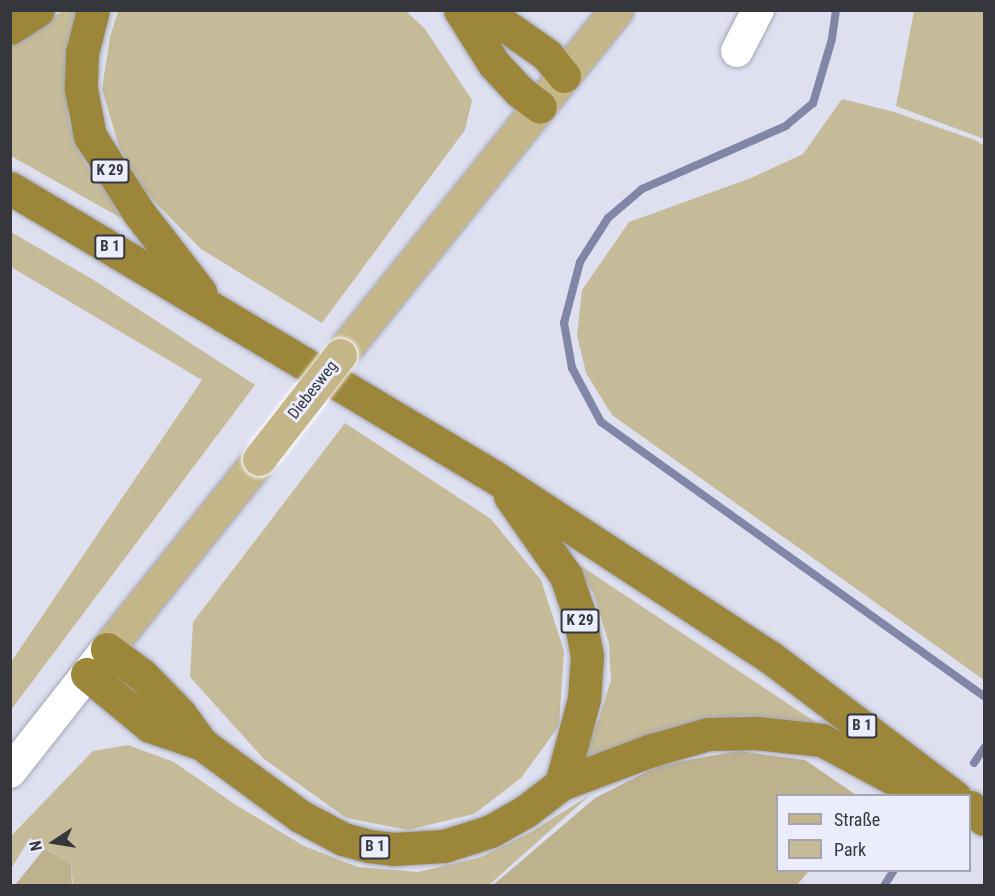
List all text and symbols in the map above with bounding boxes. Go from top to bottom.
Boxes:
road number: K 29 [90,159,130,183]
road number: B 1 [94,235,126,259]
street label: Diebesweg [284,357,342,423]
road number: K 29 [560,609,600,633]
road number: B 1 [846,714,878,738]
legend [776,794,971,872]
text: Straße [834,809,880,830]
north arrow [24,812,84,872]
road number: B 1 [358,835,392,859]
text: N [26,839,46,853]
text: Park [834,839,866,860]

